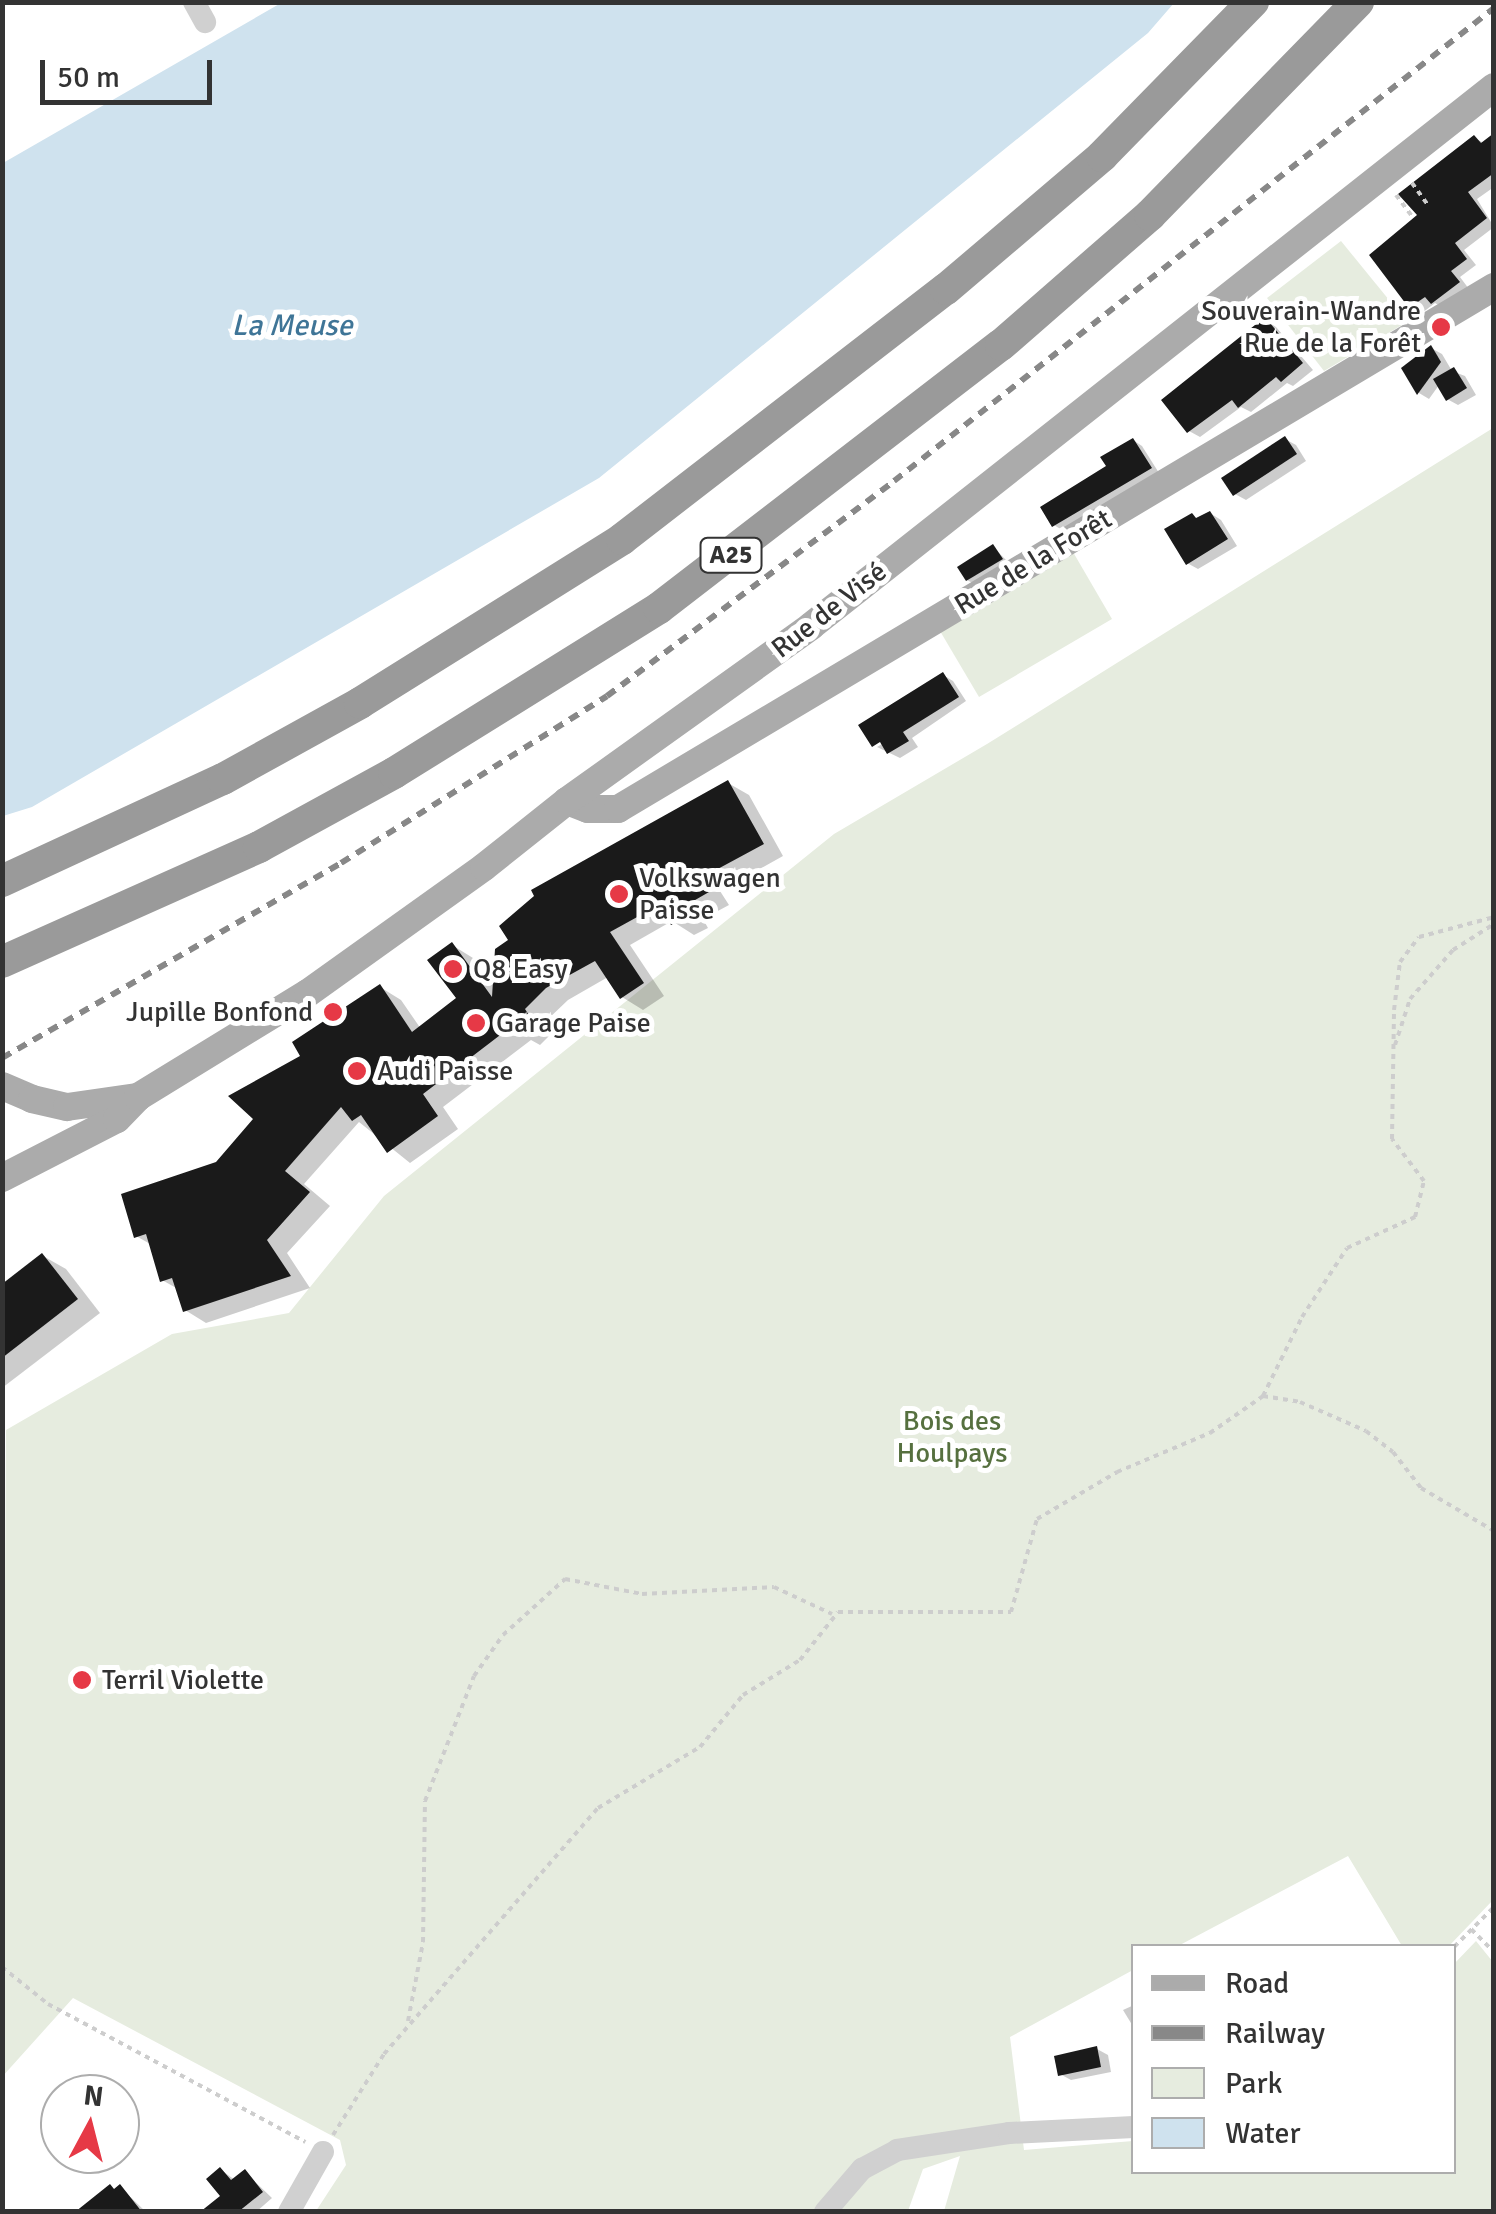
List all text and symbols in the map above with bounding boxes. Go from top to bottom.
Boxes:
scale bar [45,40,218,102]
text: 50 m [57,59,120,96]
place label: Souverain-Wandre Rue de la Forêt [1201,294,1421,360]
water label: La Meuse [232,308,352,344]
marker: Souverain-Wandre Rue de la Forêt [1430,316,1452,338]
street label: Rue de la Forêt [948,502,1118,622]
road number: A25 [698,535,764,575]
street label: Rue de Visé [765,555,893,665]
place label: Volkswagen Paisse [639,861,781,927]
marker: Volkswagen Paisse [608,883,630,905]
place label: Q8 Easy [473,952,568,986]
marker: Q8 Easy [442,958,464,980]
place label: Jupille Bonfond [126,995,313,1029]
marker: Jupille Bonfond [322,1001,344,1023]
place label: Garage Paise [496,1006,651,1040]
marker: Garage Paise [465,1012,487,1034]
place label: Audi Paisse [377,1054,513,1088]
marker: Audi Paisse [346,1060,368,1082]
park label: Bois des Houlpays [896,1404,1008,1470]
place label: Terril Violette [102,1663,264,1697]
marker: Terril Violette [71,1669,93,1691]
legend [1131,1944,1456,2174]
text: Road [1225,1965,1289,2002]
text: Railway [1225,2015,1325,2052]
text: Park [1225,2065,1283,2102]
north arrow [40,2074,140,2174]
text: N [82,2078,105,2114]
text: Water [1225,2115,1301,2152]

